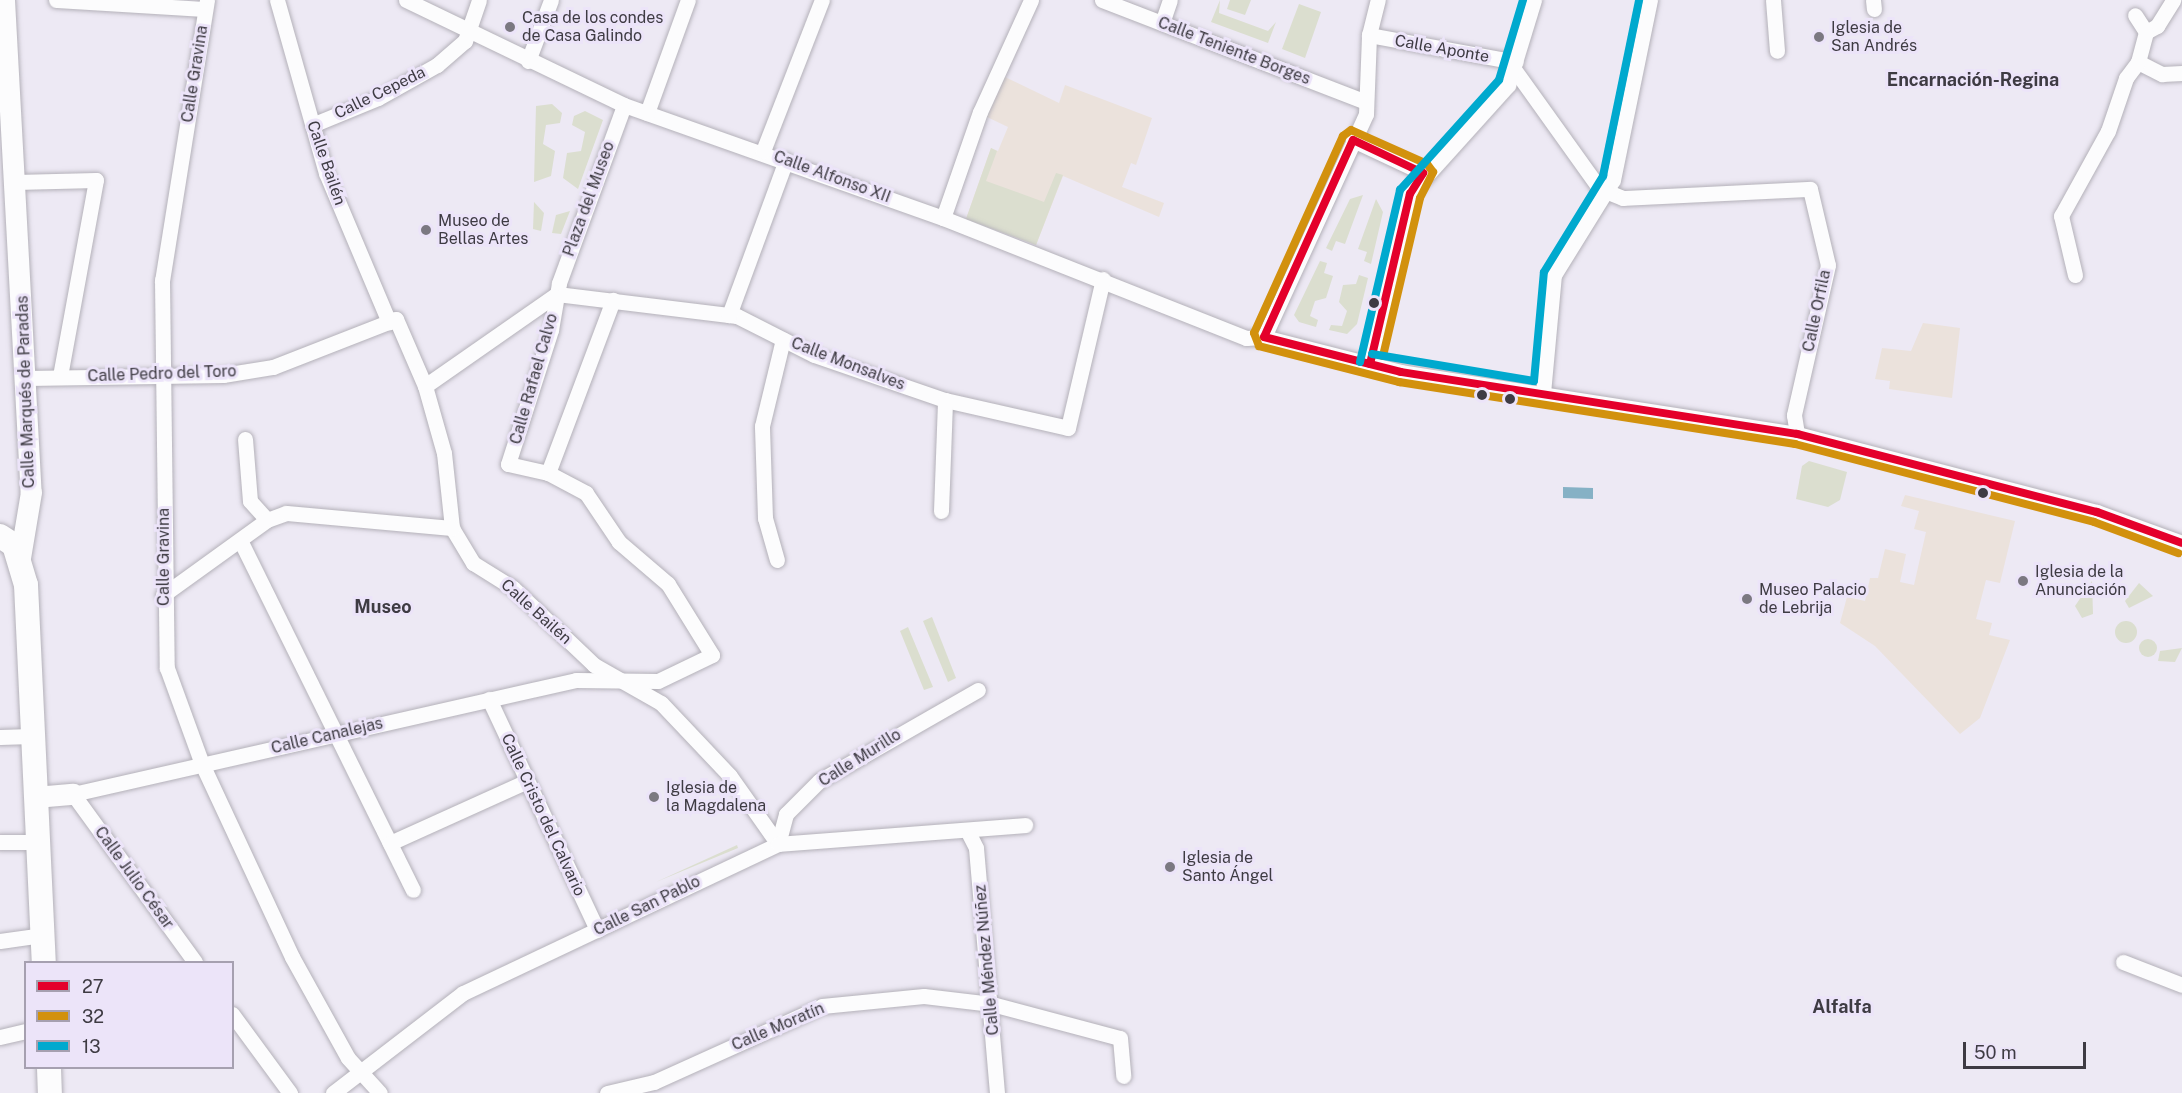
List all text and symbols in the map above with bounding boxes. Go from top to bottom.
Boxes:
place label: Casa de los condes de Casa Galindo [522,8,664,46]
street label: Calle Teniente Borges [1155,13,1313,89]
place label: Iglesia de San Andrés [1831,18,1917,56]
marker: Casa de los condes de Casa Galindo [503,20,517,34]
street label: Calle Gravina [178,24,212,124]
marker: Iglesia de San Andrés [1812,30,1826,44]
street label: Calle Aponte [1393,31,1491,67]
street label: Calle Cepeda [331,63,429,123]
district label: Encarnación-Regina [1887,69,2059,91]
street label: Calle Bailén [303,118,349,208]
street label: Plaza del Museo [559,139,619,259]
street label: Calle Alfonso XII [771,147,893,207]
place label: Museo de Bellas Artes [438,211,528,249]
marker: Museo de Bellas Artes [419,223,433,237]
street label: Calle Orfila [1799,268,1835,354]
street label: Calle Marqués de Paradas [13,295,39,489]
unlabelled marker [1368,297,1380,309]
street label: Calle Rafael Calvo [506,311,562,447]
street label: Calle Monsalves [788,333,908,395]
street label: Calle Pedro del Toro [87,362,237,386]
unlabelled marker [1476,389,1488,401]
unlabelled marker [1504,393,1516,405]
unlabelled marker [1977,487,1989,499]
street label: Calle Gravina [154,508,174,606]
place label: Iglesia de la Anunciación [2035,562,2126,600]
marker: Iglesia de la Anunciación [2016,574,2030,588]
street label: Calle Bailén [497,575,575,649]
place label: Museo Palacio de Lebrija [1759,580,1867,618]
marker: Museo Palacio de Lebrija [1740,592,1754,606]
district label: Museo [354,596,412,618]
street label: Calle Canalejas [269,714,385,758]
street label: Calle Murillo [815,725,905,791]
street label: Calle Cristo del Calvario [497,731,589,899]
place label: Iglesia de la Magdalena [666,778,766,816]
marker: Iglesia de la Magdalena [647,790,661,804]
street label: Calle Julio César [90,823,178,933]
place label: Iglesia de Santo Ángel [1182,848,1274,886]
marker: Iglesia de Santo Ángel [1163,860,1177,874]
street label: Calle San Pablo [591,872,703,940]
street label: Calle Méndez Núñez [971,884,1003,1036]
legend [24,961,234,1069]
text: 27 [82,976,104,997]
district label: Alfalfa [1812,996,1872,1018]
street label: Calle Moratín [729,999,827,1055]
text: 32 [82,1006,104,1027]
scale bar [1966,1030,2089,1068]
text: 13 [82,1036,101,1057]
text: 50 m [1974,1042,2017,1063]

